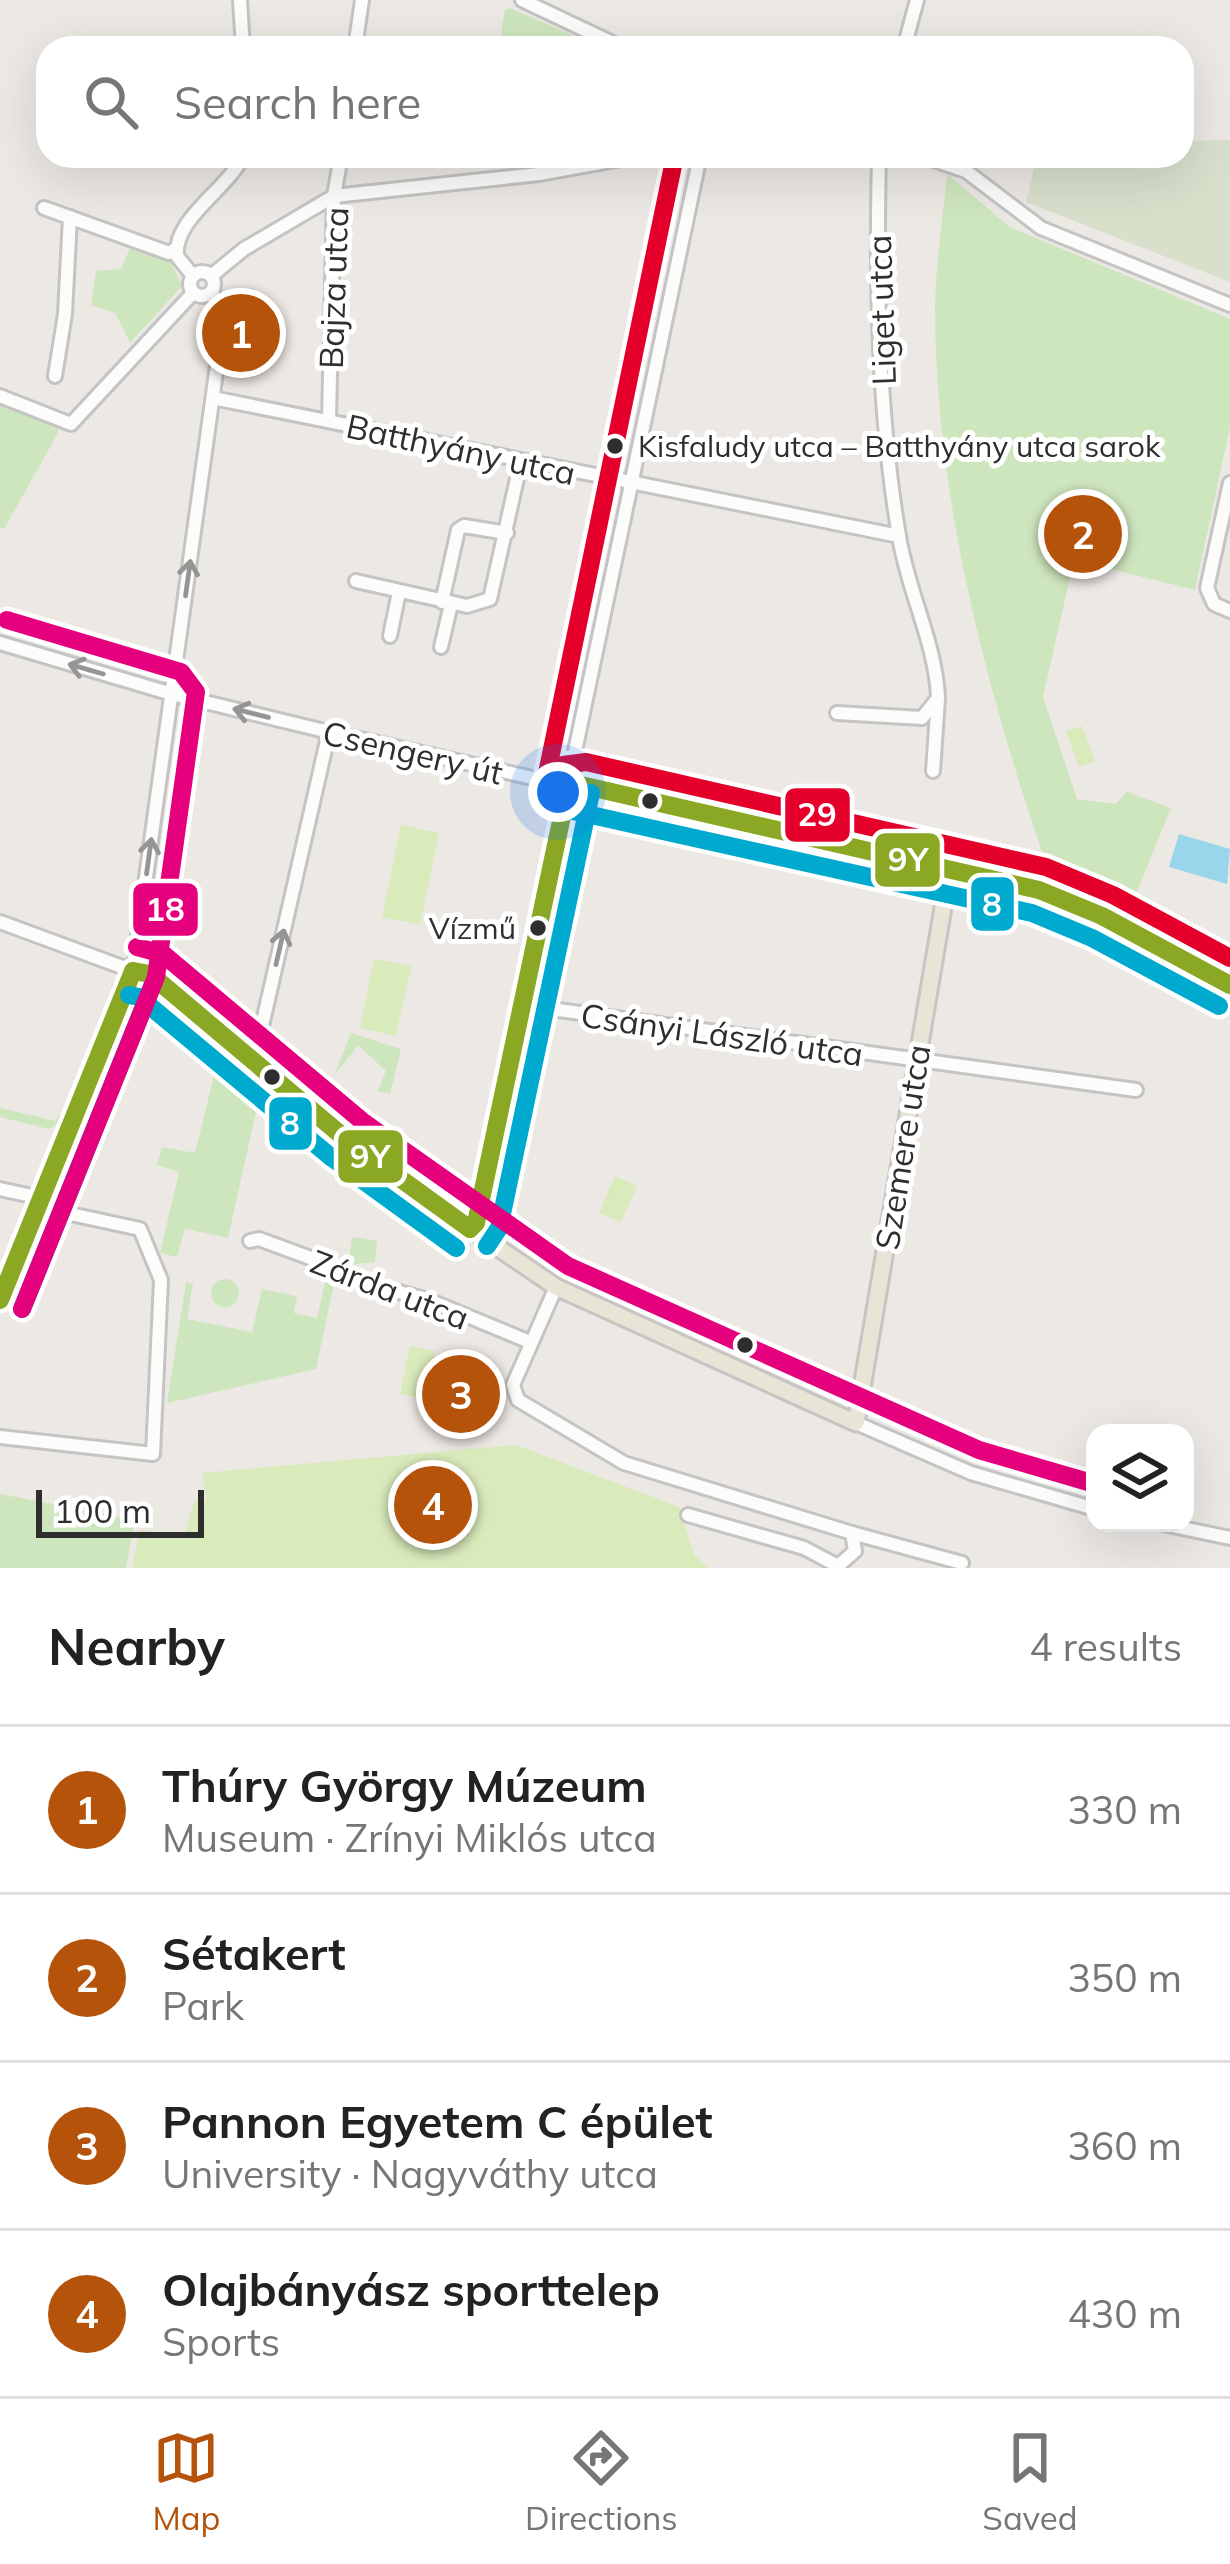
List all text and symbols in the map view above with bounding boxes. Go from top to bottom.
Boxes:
search box [36,36,1194,168]
icon: search [78,69,144,135]
text: Search here [174,74,421,130]
street label: Bajza utca [310,206,356,370]
street label: Liget utca [858,234,904,386]
pin: 1 [202,288,280,378]
street label: Batthyány utca [343,405,579,493]
place label: Kisfaludy utca – Batthyány utca sarok [638,427,1161,465]
marker: Kisfaludy utca – Batthyány utca sarok [604,435,626,457]
pin: 2 [1044,489,1122,579]
one-way arrow [177,559,200,598]
one-way arrow [68,657,106,679]
one-way arrow [232,701,270,723]
street label: Csengery út [319,711,507,793]
your location [528,762,588,822]
line badge: 29 [783,786,852,844]
unlabelled marker [639,790,661,812]
text: 29 [797,793,837,834]
line badge: 9Y [873,831,942,889]
one-way arrow [138,837,161,876]
text: 9Y [888,838,930,879]
line badge: 8 [969,875,1016,933]
line badge: 18 [131,881,200,938]
text: 8 [982,883,1002,924]
text: 18 [145,888,185,929]
place label: Vízmű [429,909,516,947]
marker: Vízmű [527,917,549,939]
one-way arrow [270,928,293,966]
street label: Csányi László utca [578,994,866,1074]
street label: Szemere utca [866,1042,938,1252]
unlabelled marker [261,1066,283,1088]
line badge: 8 [267,1095,314,1152]
text: 8 [280,1102,300,1143]
line badge: 9Y [336,1128,405,1185]
text: 9Y [350,1135,392,1176]
street label: Zárda utca [305,1240,475,1338]
unlabelled marker [734,1334,756,1356]
pin: 3 [422,1349,500,1439]
map controls [1086,1424,1194,1532]
button: layers [1086,1424,1194,1532]
pin: 4 [394,1460,472,1550]
scale bar [36,1484,204,1537]
text: 100 m [54,1490,151,1531]
text: Nearby [48,1614,225,1678]
text: 4 results [1029,1622,1182,1671]
text: Thúry György Múzeum [162,1757,647,1813]
text: 1 [75,1785,99,1834]
text: 330 m [1067,1785,1182,1834]
text: Museum · Zrínyi Miklós utca [162,1813,657,1862]
text: Sétakert [162,1925,346,1981]
text: 2 [75,1953,99,2002]
text: 350 m [1067,1953,1182,2002]
text: Park [162,1981,244,2030]
text: Pannon Egyetem C épület [162,2093,713,2149]
text: 3 [75,2121,99,2170]
text: 360 m [1067,2121,1182,2170]
text: University · Nagyváthy utca [162,2149,658,2198]
text: Olajbányász sporttelep [162,2261,660,2317]
text: 4 [75,2289,99,2338]
text: 430 m [1067,2289,1182,2338]
text: Sports [162,2317,280,2366]
tab: Map [152,2425,220,2538]
tab: Directions [525,2425,678,2538]
tab: Saved [982,2425,1078,2538]

